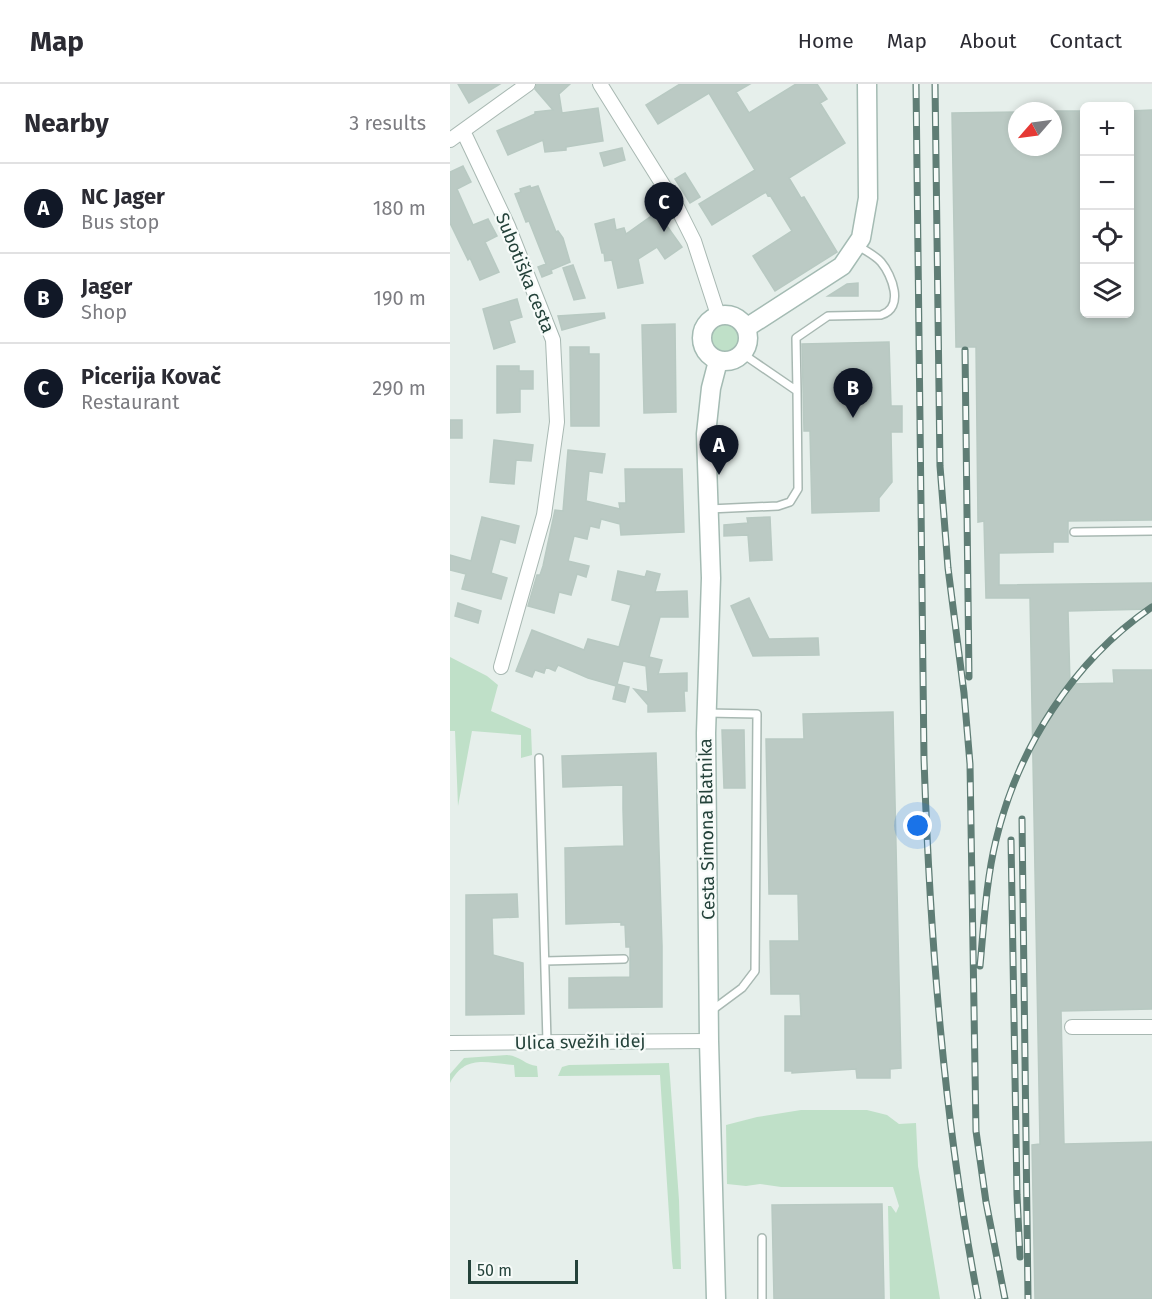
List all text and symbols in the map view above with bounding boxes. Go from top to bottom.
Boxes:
text: Map [30,25,84,58]
text: Home [798,28,854,54]
text: Map [887,28,927,54]
text: About [960,28,1017,54]
text: Contact [1050,28,1122,54]
north arrow [1008,102,1062,156]
map controls [1080,102,1134,318]
button: + [1080,102,1134,156]
text: Nearby [24,108,109,139]
text: 3 results [349,111,426,135]
button: − [1080,156,1134,210]
pin: C [644,182,684,232]
text: NC Jager [81,183,165,210]
text: A [38,196,49,220]
text: 180 m [373,196,426,220]
text: Bus stop [81,210,159,234]
street label: Subotiška cesta [491,210,559,336]
button: locate [1080,210,1134,264]
button: layers [1080,264,1134,318]
text: Jager [81,273,132,300]
text: B [37,286,50,310]
text: 190 m [373,286,426,310]
text: Shop [81,300,127,324]
text: Picerija Kovač [81,363,221,390]
pin: B [834,368,872,418]
text: C [38,376,49,400]
text: 290 m [372,376,426,400]
text: Restaurant [81,390,179,414]
pin: A [700,426,738,475]
street label: Cesta Simona Blatnika [694,738,720,920]
your location [903,811,932,840]
street label: Ulica svežih idej [514,1030,646,1054]
scale bar [468,1257,578,1284]
text: 50 m [477,1261,512,1280]

